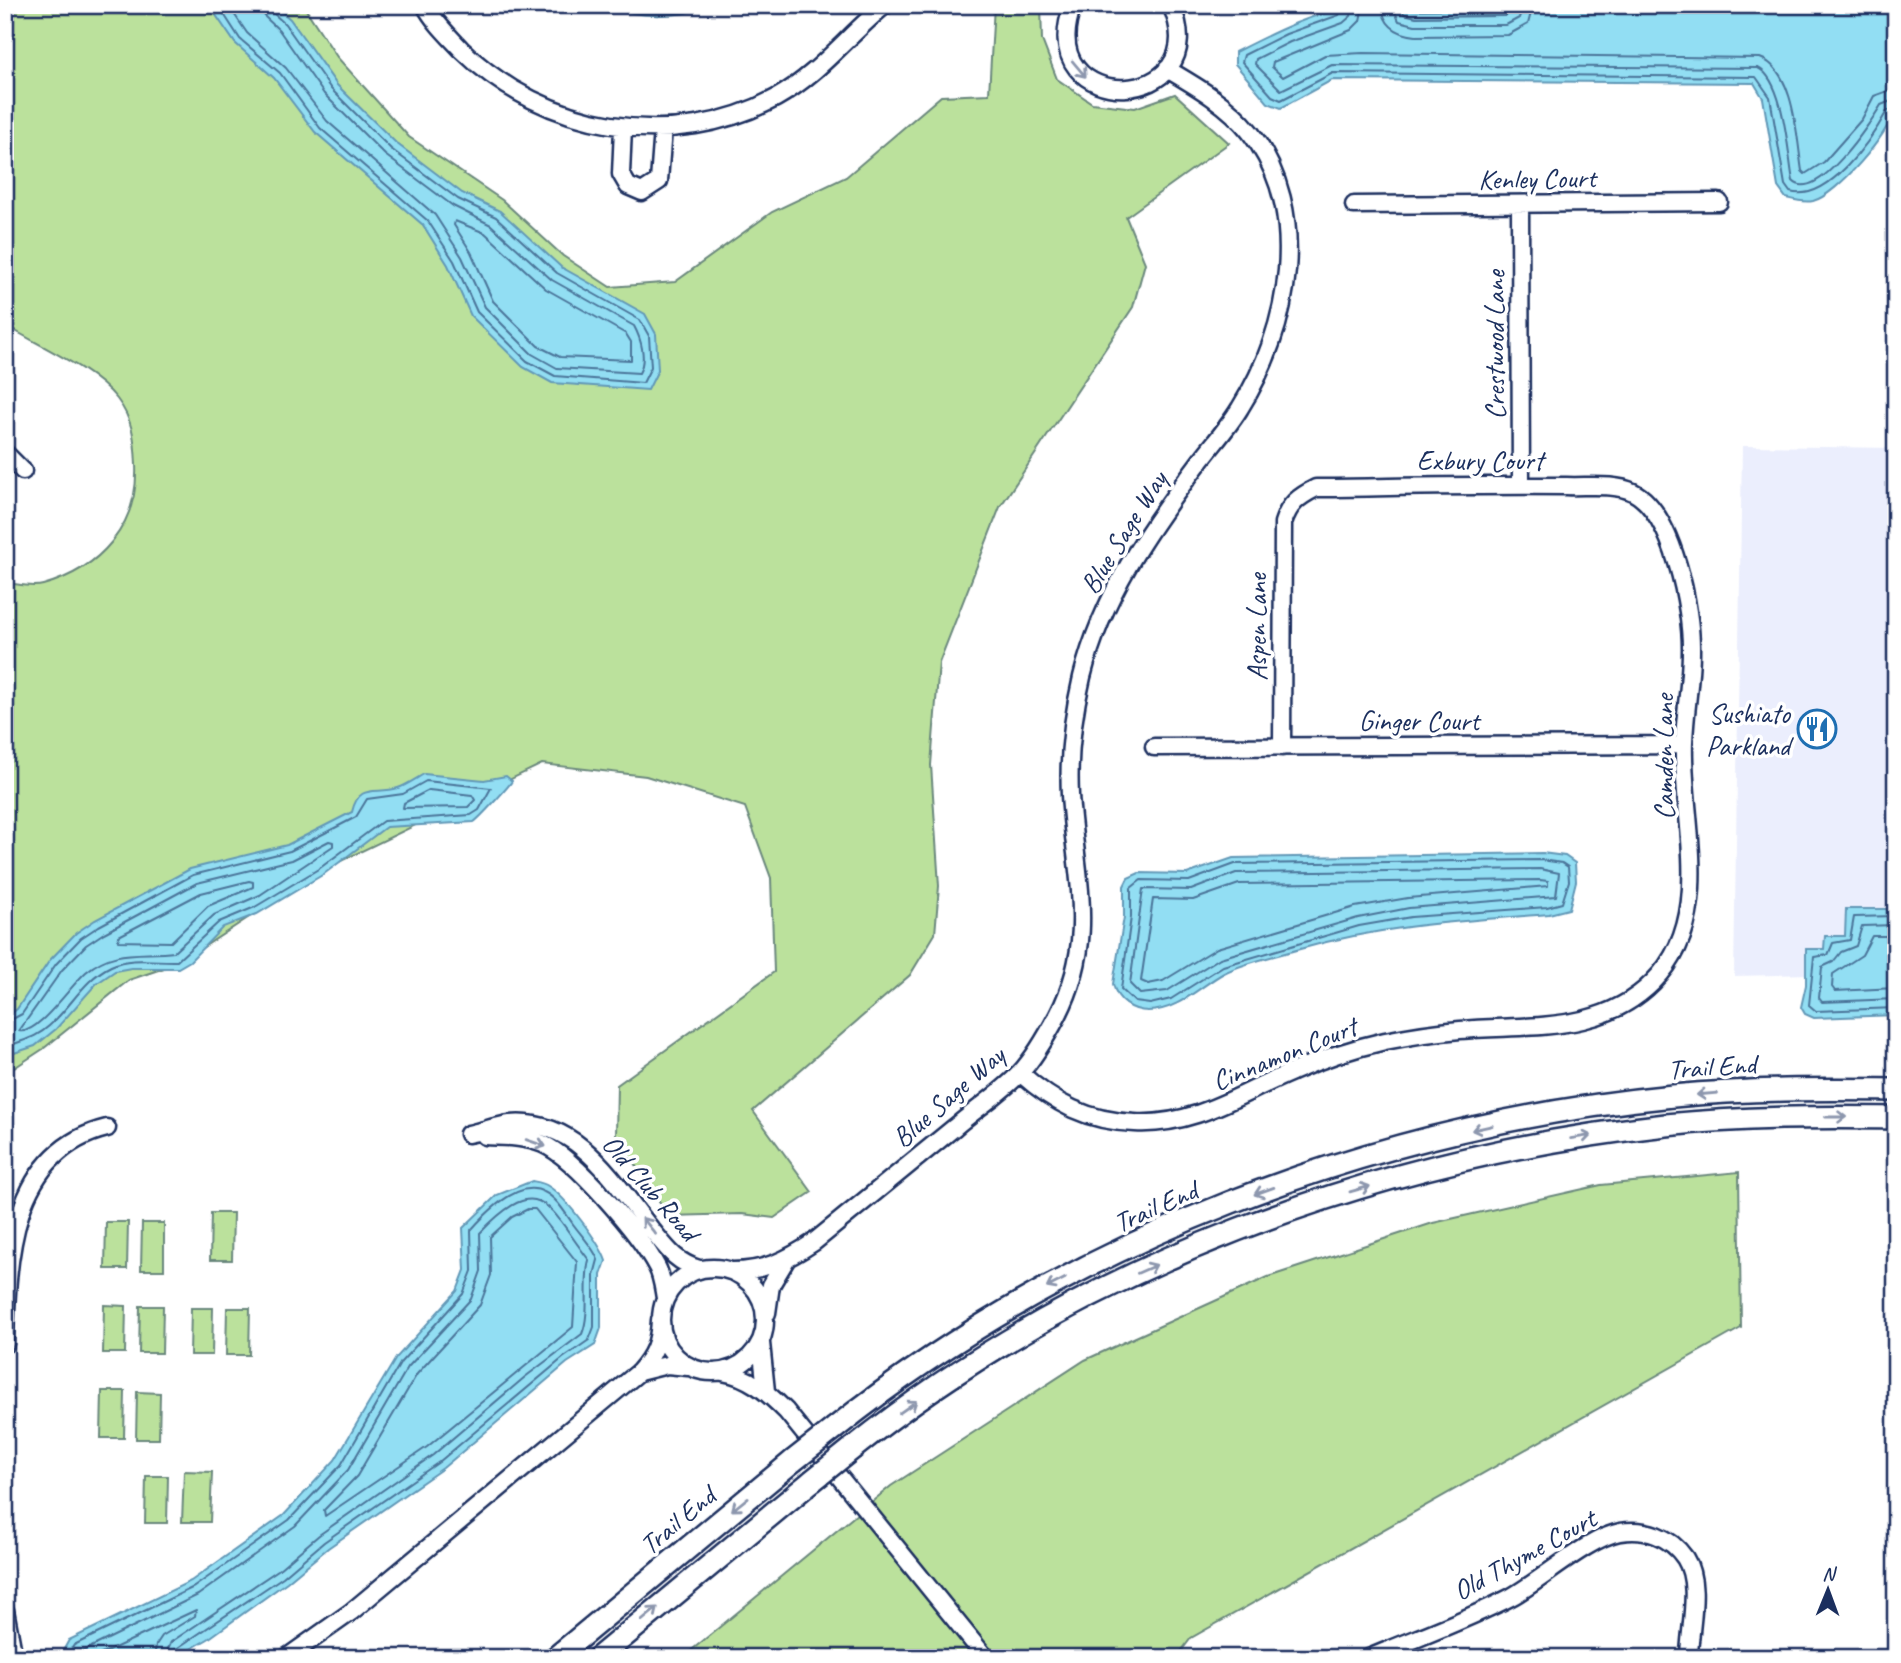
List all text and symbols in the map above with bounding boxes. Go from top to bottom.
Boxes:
one-way arrow [1072,59,1087,77]
street label: Kenley Court [1478,160,1599,197]
street label: Crestwood Lane [1477,269,1512,420]
street label: Exbury Court [1417,443,1547,478]
street label: Blue Sage Way [1072,463,1176,600]
street label: Aspen Lane [1239,571,1274,681]
street label: Camden Lane [1646,692,1681,820]
place label: Sushiato Parkland [1706,696,1794,763]
street label: Ginger Court [1359,703,1482,738]
restaurant icon: Sushiato Parkland [1796,708,1838,750]
street label: Cinnamon Court [1207,1007,1365,1098]
street label: Blue Sage Way [885,1036,1014,1155]
street label: Trail End [1667,1046,1761,1087]
one-way arrow [1696,1088,1719,1101]
one-way arrow [1825,1110,1848,1124]
one-way arrow [1471,1121,1494,1135]
street label: Old Club Road [595,1127,709,1251]
one-way arrow [1569,1130,1592,1143]
one-way arrow [524,1138,546,1150]
street label: Trail End [1108,1171,1206,1240]
one-way arrow [1349,1182,1371,1195]
one-way arrow [1254,1185,1275,1198]
one-way arrow [641,1217,656,1236]
one-way arrow [1136,1262,1157,1275]
one-way arrow [1047,1277,1067,1291]
one-way arrow [898,1400,917,1414]
street label: Trail End [632,1476,725,1562]
one-way arrow [732,1496,750,1512]
street label: Old Thyme Court [1447,1499,1604,1608]
north arrow [1792,1554,1862,1624]
text: N [1822,1562,1838,1586]
one-way arrow [641,1606,659,1622]

